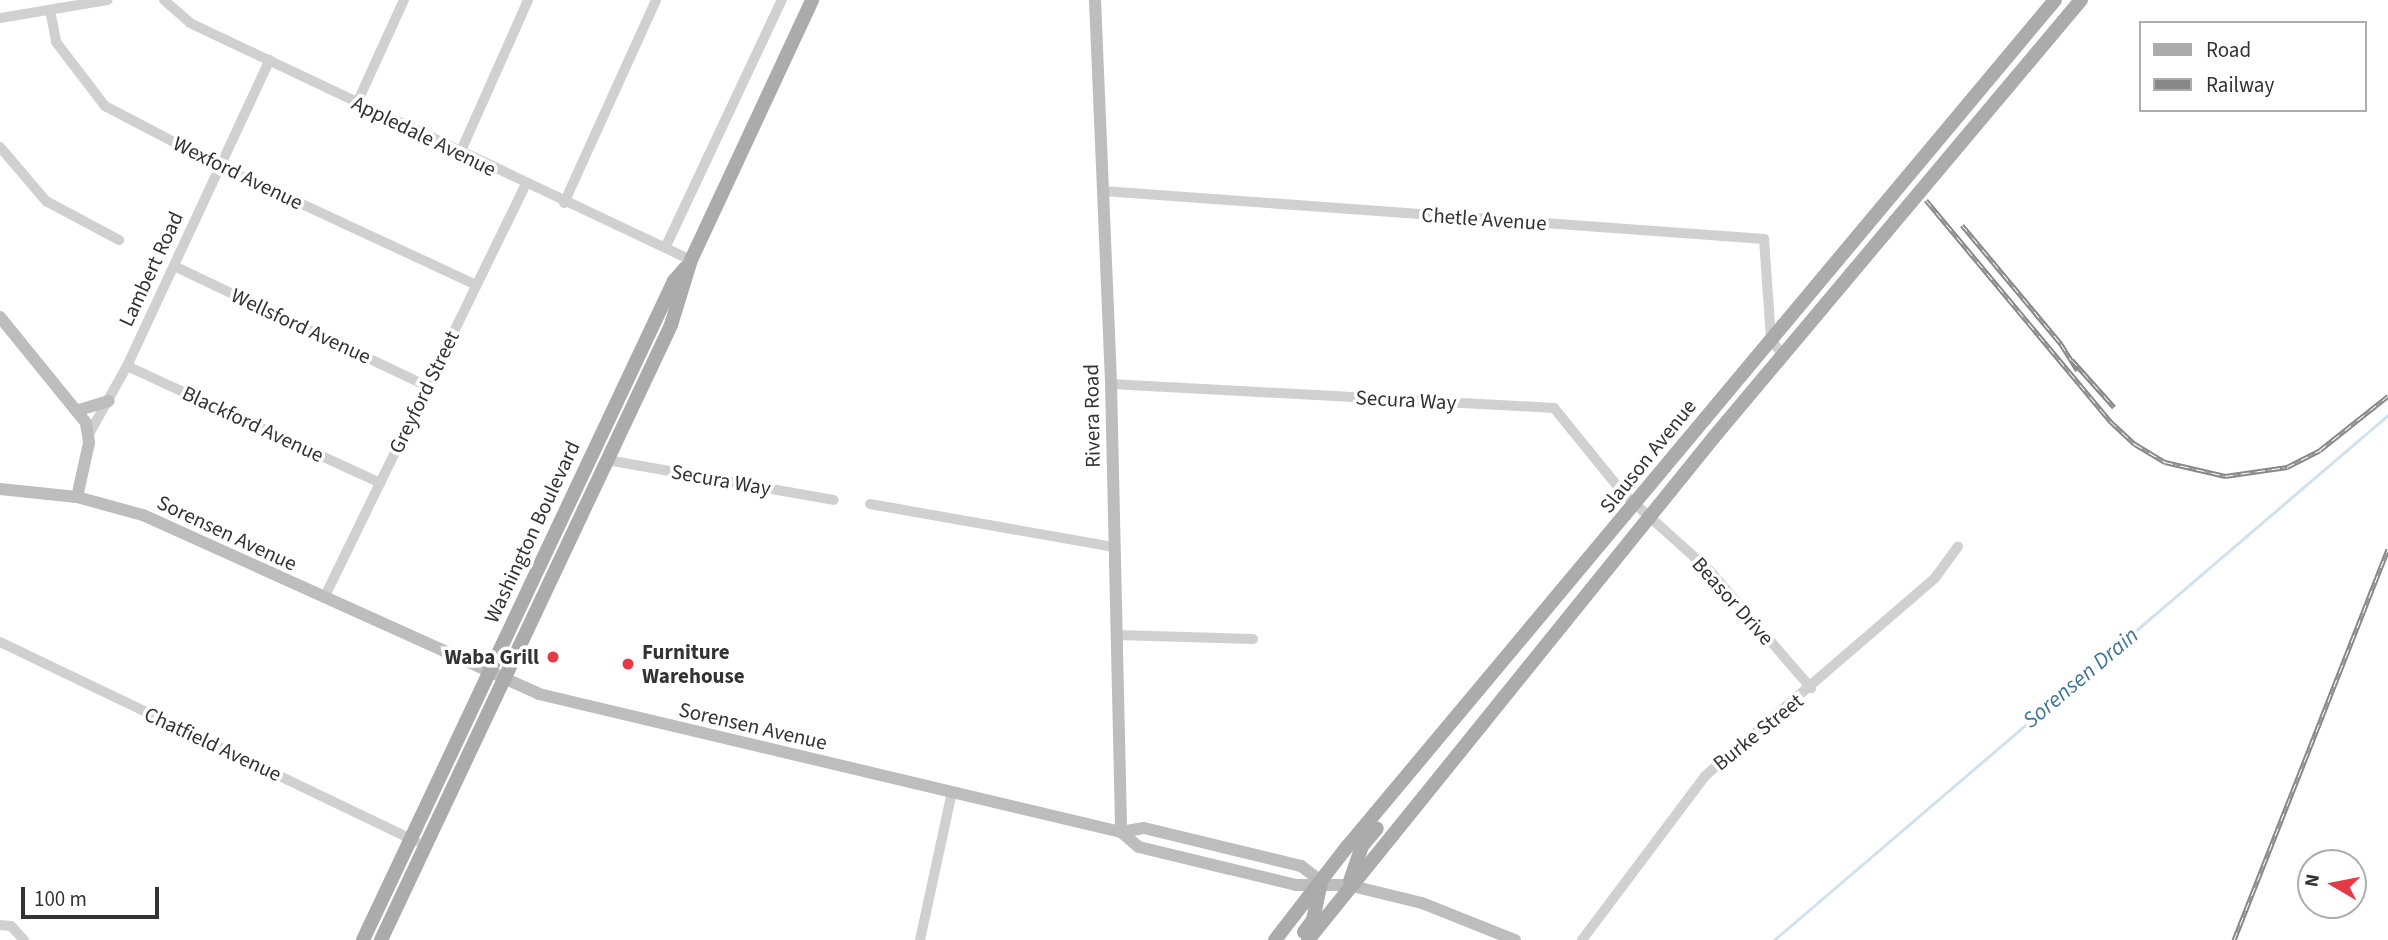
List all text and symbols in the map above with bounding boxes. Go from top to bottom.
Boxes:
legend [2140,21,2367,112]
text: Road [2206,35,2251,65]
text: Railway [2206,70,2274,100]
street label: Appledale Avenue [348,90,500,182]
street label: Wexford Avenue [169,131,307,215]
street label: Chetle Avenue [1421,202,1547,236]
street label: Lambert Road [113,208,189,330]
street label: Wellsford Avenue [227,283,375,369]
street label: Greyford Street [383,327,465,457]
street label: Rivera Road [1078,364,1106,468]
street label: Blackford Avenue [178,380,328,468]
street label: Secura Way [1355,385,1457,415]
street label: Slauson Avenue [1594,394,1702,518]
street label: Washington Boulevard [479,437,585,627]
street label: Secura Way [669,459,773,501]
street label: Sorensen Avenue [153,490,301,576]
street label: Beasor Drive [1687,552,1779,650]
water label: Sorensen Drain [2018,622,2144,734]
place label: Furniture Warehouse [642,639,745,689]
place label: Waba Grill [444,644,539,670]
marker: Waba Grill [545,649,561,665]
marker: Furniture Warehouse [620,656,636,672]
street label: Burke Street [1708,688,1808,776]
street label: Sorensen Avenue [677,697,829,755]
street label: Chatfield Avenue [140,701,286,787]
north arrow [2297,849,2367,919]
text: N [2298,872,2327,889]
scale bar [24,874,163,918]
text: 100 m [34,884,87,914]

